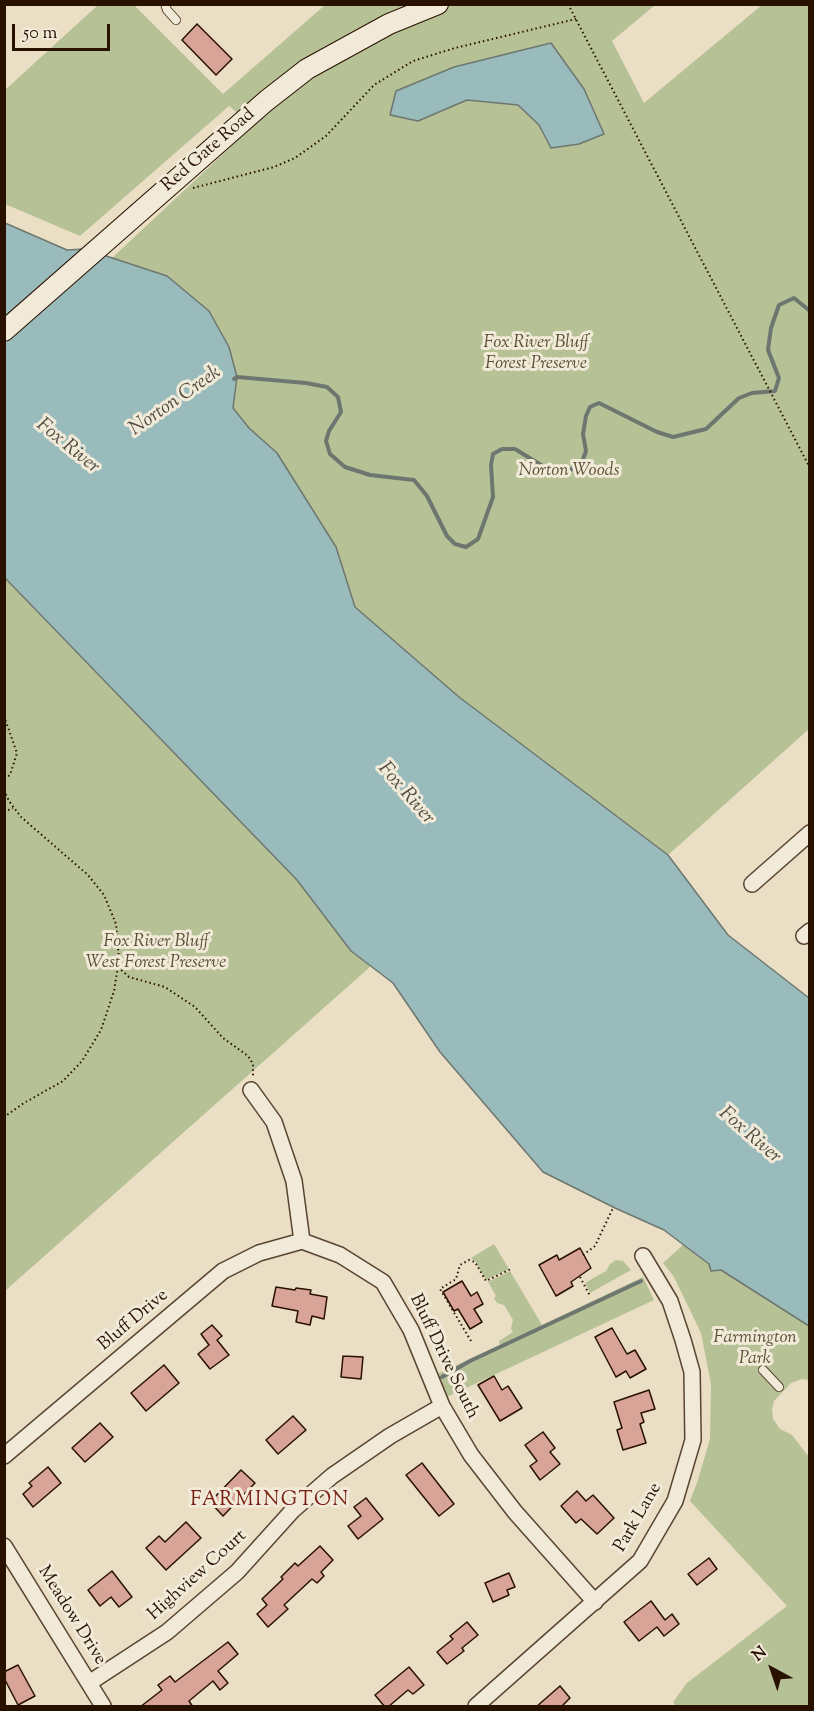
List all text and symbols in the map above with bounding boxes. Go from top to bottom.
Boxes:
scale bar [15,12,112,50]
text: 50 m [23,21,57,47]
street label: Red Gate Road [158,105,260,197]
park label: Fox River Bluff Forest Preserve [483,333,589,376]
water label: Norton Creek [126,362,226,442]
water label: Fox River [30,414,104,480]
park label: Norton Woods [518,461,620,483]
water label: Fox River [371,758,439,830]
park label: Fox River Bluff West Forest Preserve [86,932,226,974]
water label: Fox River [713,1102,785,1170]
street label: Bluff Drive [95,1286,173,1356]
street label: Bluff Drive South [403,1291,483,1423]
park label: Farmington Park [713,1328,797,1370]
street label: Park Lane [611,1480,667,1556]
district label: FARMINGTON [190,1490,350,1514]
street label: Highview Court [144,1526,252,1626]
street label: Meadow Drive [32,1563,110,1669]
north arrow [742,1639,802,1699]
text: N [748,1642,772,1668]

